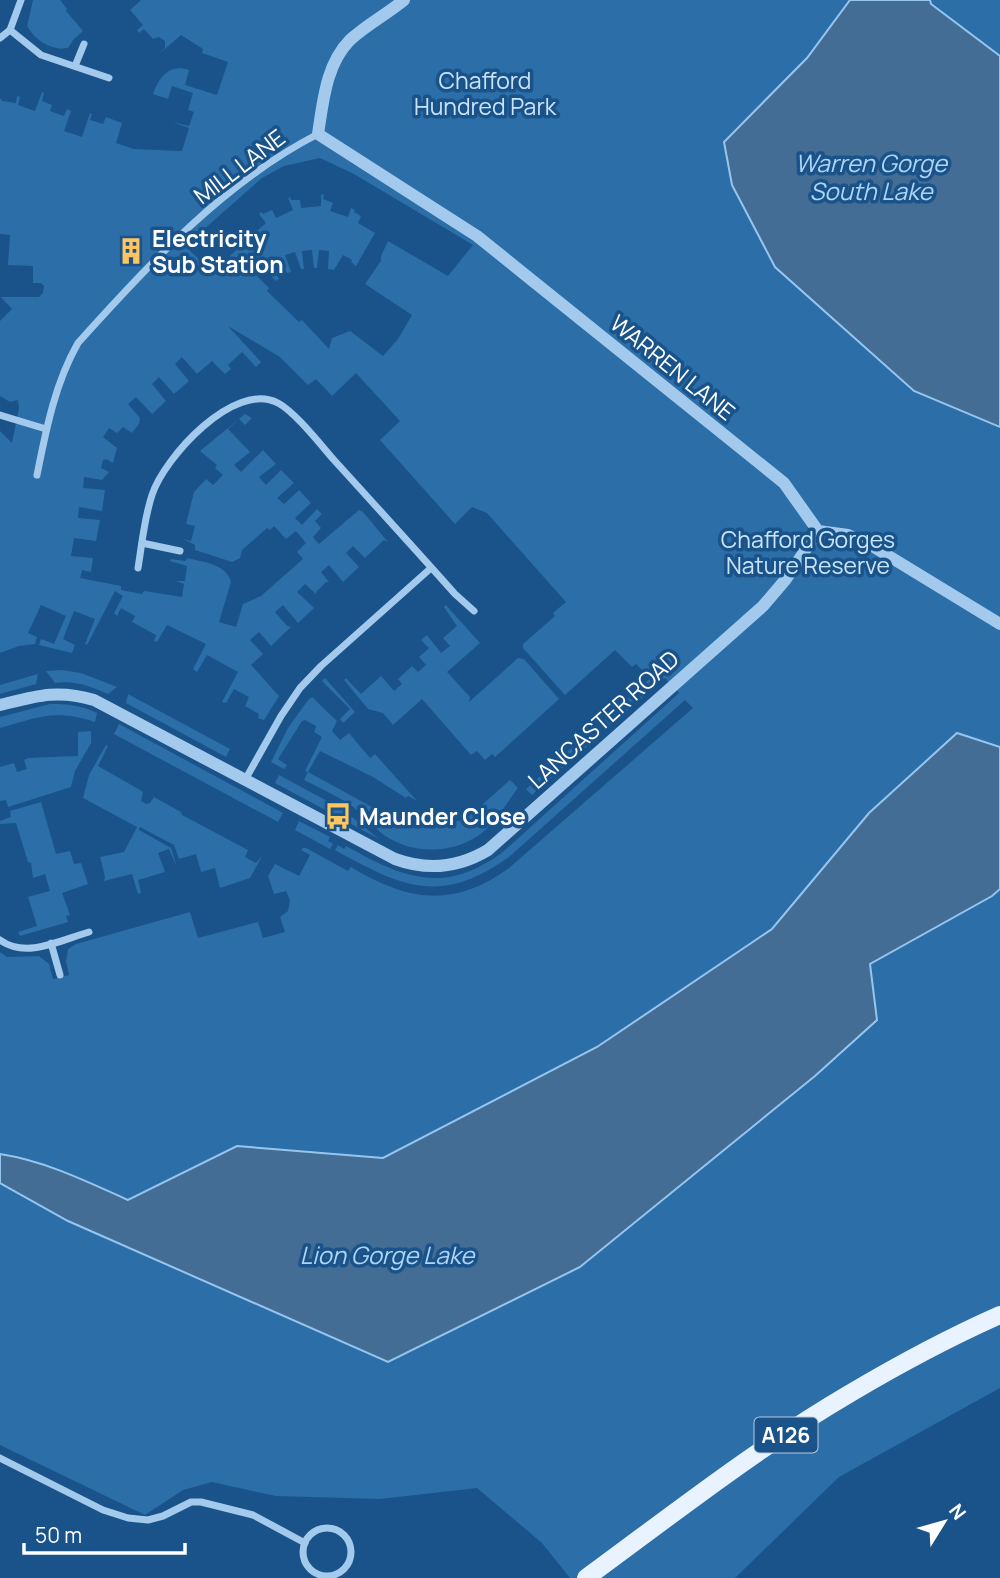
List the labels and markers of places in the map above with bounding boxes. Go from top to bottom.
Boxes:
place label: Electricity Sub Station [152,222,284,280]
building icon: Electricity Sub Station [116,236,146,266]
place label: Maunder Close [359,800,526,832]
bus stop icon: Maunder Close [323,801,353,831]

